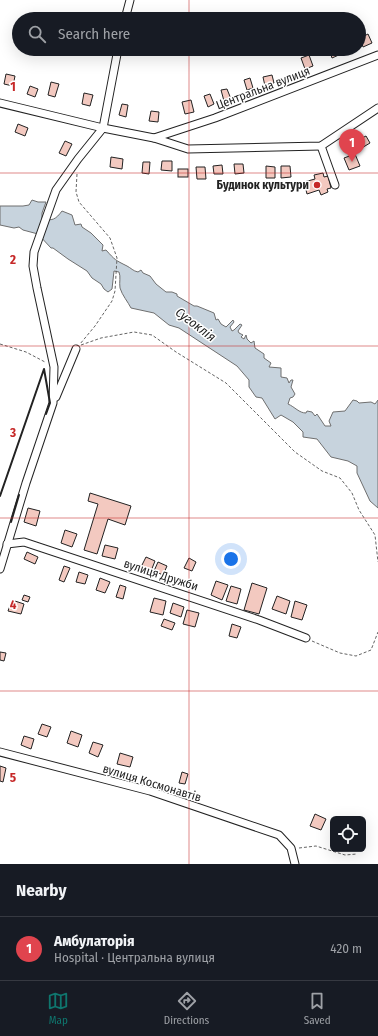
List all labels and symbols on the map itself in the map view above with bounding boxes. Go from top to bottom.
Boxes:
street label: Центральна вулиця [214,64,312,112]
text: 1 [10,79,16,94]
pin: 1 [339,129,365,162]
place label: Будинок культури [217,178,309,192]
marker: Будинок культури [312,180,322,190]
text: 2 [9,252,16,267]
water label: Сугоклія [173,304,219,344]
text: 3 [9,425,16,440]
your location [221,549,241,569]
street label: вулиця Дружби [122,556,200,594]
text: 4 [10,597,17,612]
street label: вулиця Космонавтів [101,761,203,805]
text: 5 [10,770,16,785]

